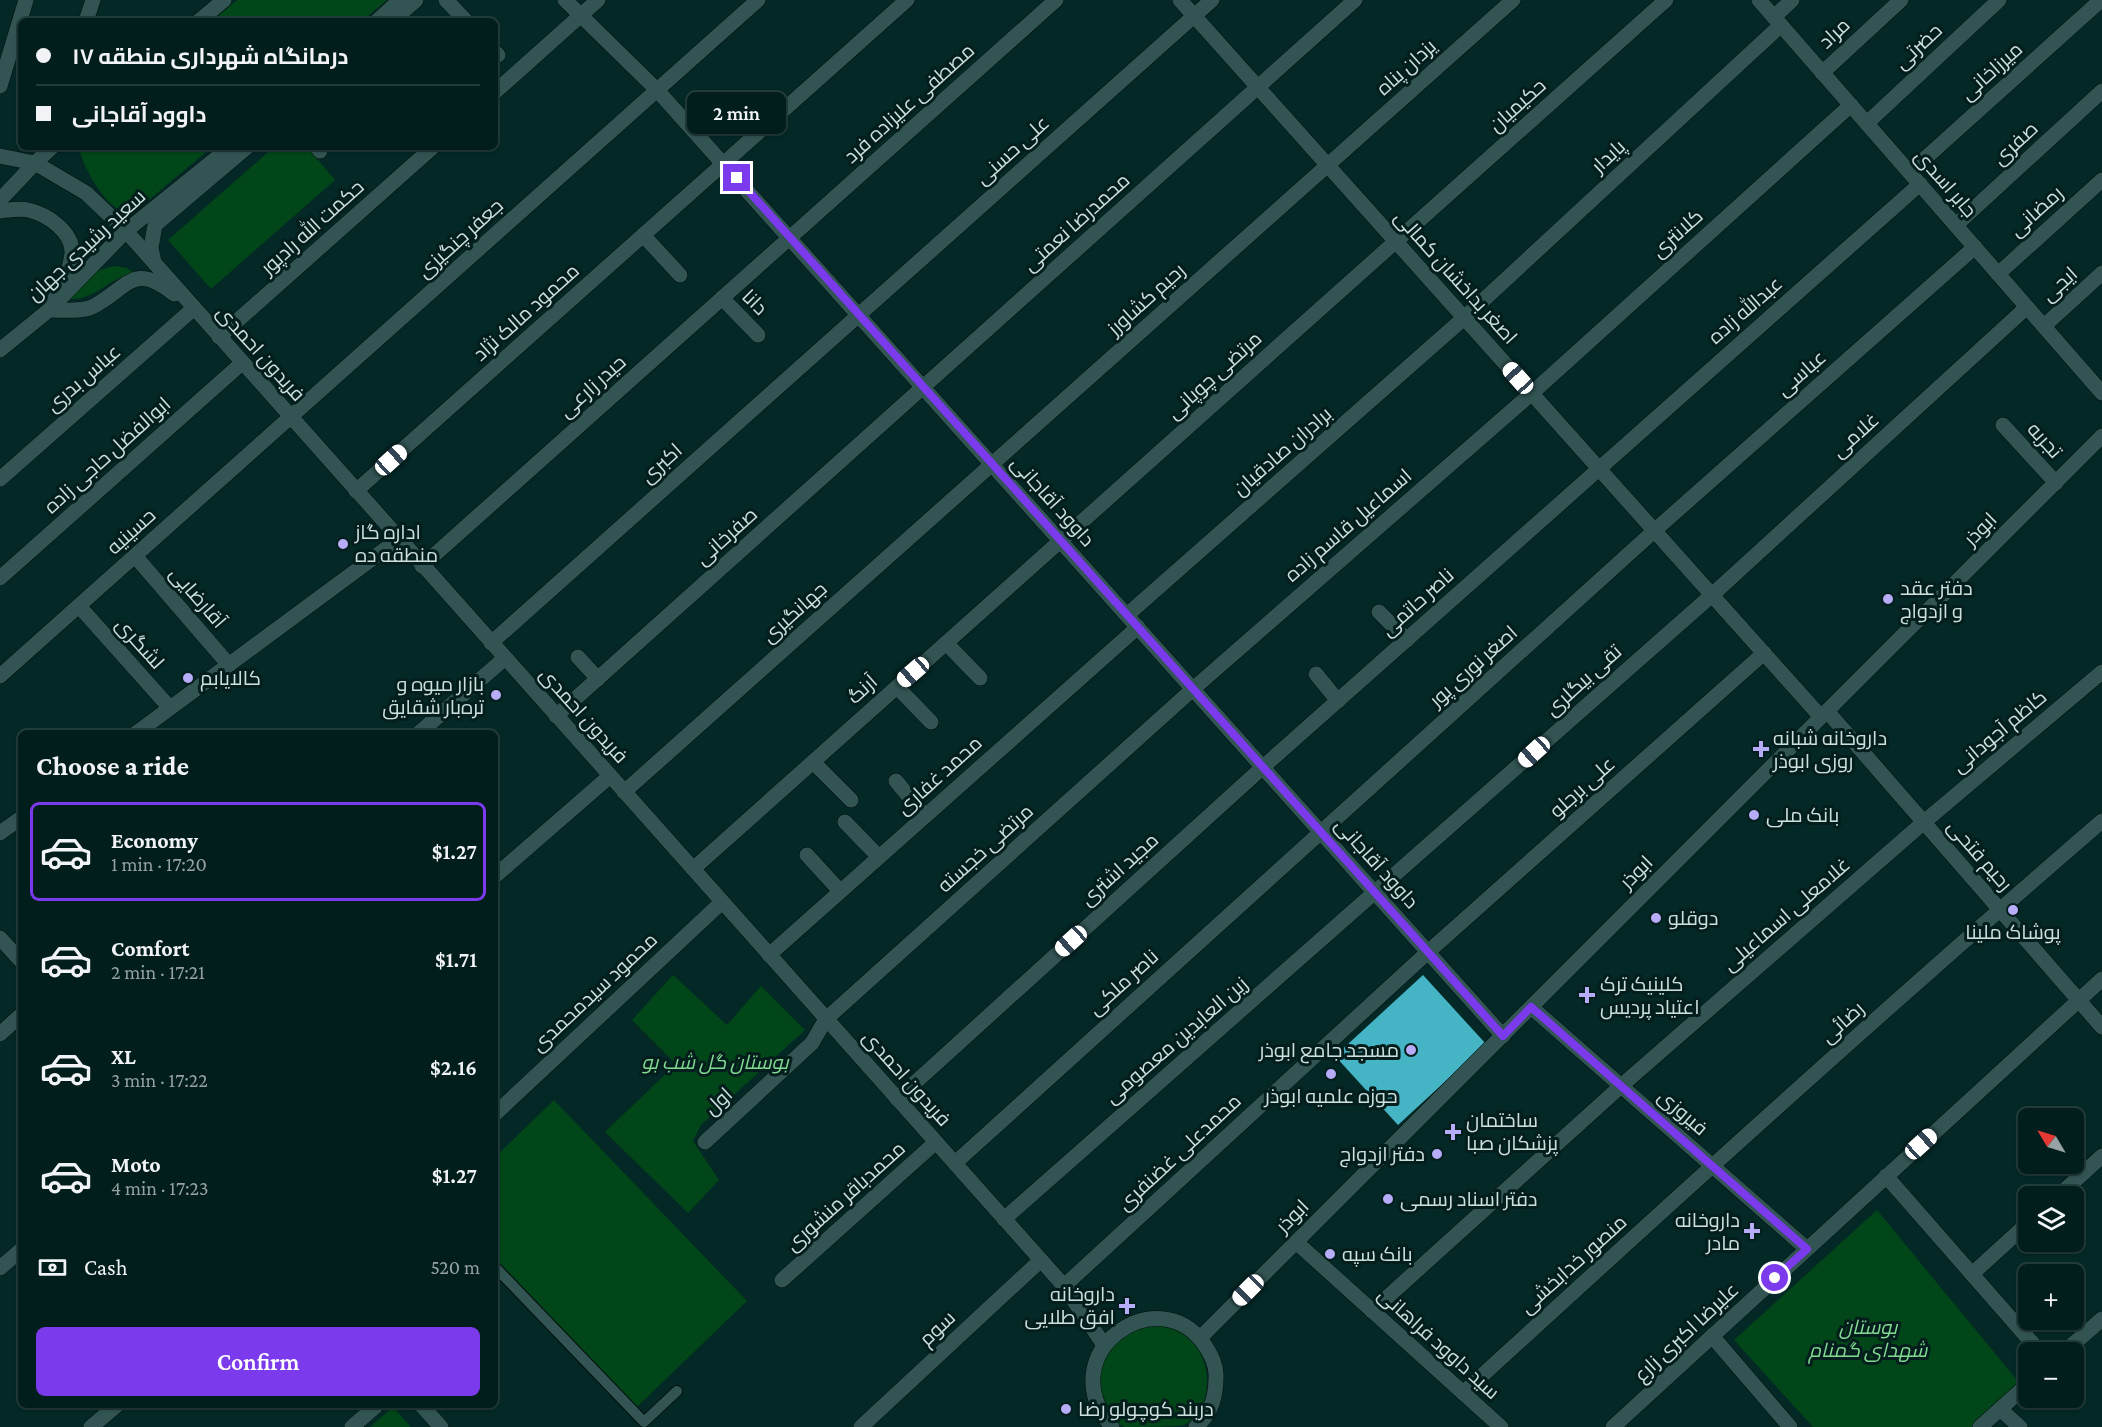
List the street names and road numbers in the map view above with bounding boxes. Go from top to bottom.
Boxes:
street label: مراد [1814,13,1855,53]
street label: حضرتی [1890,19,1948,75]
street label: یزدان پناه [1372,34,1442,101]
street label: میرزاخانی [1956,38,2028,106]
street label: مصطفی علیزاده فرد [839,39,980,169]
street label: حکیمیان [1484,74,1551,138]
street label: علی حسنی [971,111,1055,190]
street label: صفری [1988,117,2043,171]
street label: پایدار [1586,135,1631,179]
street label: جابر اسدی [1909,145,1981,223]
street label: محمدرضا نعمتی [1018,168,1135,277]
street label: حکمت الله رادپور [254,174,369,281]
street label: رمضانی [2005,181,2069,242]
street label: سعید رشیدی جهان [22,185,151,307]
street label: جعفر چنگیزی [413,194,509,284]
street label: کلانتری [1647,204,1708,263]
street label: اصغر بداخشان کمالی [1389,206,1522,350]
street label: محمود مالک نژاد [469,259,584,366]
street label: رحیم کشاورز [1102,259,1191,342]
street label: ایجی [2037,262,2083,307]
street label: عبدالله زاده [1702,270,1787,349]
street label: دانا [738,285,772,319]
street label: فریدون احمدی [211,301,310,407]
street label: مرتضی چوپانی [1162,327,1267,425]
street label: عباس بدری [42,340,126,418]
street label: عباسی [1772,346,1831,402]
street label: حیدر زارعی [554,350,631,423]
street label: ابوالفضل حاجی زاده [39,393,176,519]
street label: برادران صادقیان [1228,402,1337,501]
street label: غلامی [1827,408,1884,463]
street label: تجربه [2023,418,2067,463]
street label: اکبری [636,439,687,489]
street label: داوود آقاجانی [1005,451,1099,552]
street label: اسماعیل قاسم زاده [1280,464,1418,588]
street label: صفرخانی [691,503,763,571]
street label: حسینیه [102,504,160,558]
street label: ابوذر [1958,508,2002,551]
street label: آقارضایی [164,562,231,634]
street label: ناصر حاتمی [1376,564,1459,642]
street label: جهانگیری [757,577,832,648]
street label: لشگری [110,613,169,674]
street label: اصغر نوری پور [1424,621,1523,713]
street label: تقی بیگلری [1540,640,1627,721]
street label: فریدون احمدی [534,663,633,769]
street label: آرنگ [843,670,882,709]
street label: کاظم آجودانی [1947,685,2053,779]
street label: محمد غفاری [892,731,987,820]
street label: علی برجلو [1545,752,1620,823]
street label: مرتضی خجسته [933,800,1038,898]
street label: داوود آقاجانی [1329,813,1423,914]
street label: رحیم فتحی [1941,815,2017,897]
street label: مجید اشتری [1076,828,1164,911]
street label: ابوذر [1614,851,1658,894]
street label: غلامعلی اسماعیلی [1718,853,1855,977]
street label: محمود سیدمحمدی [527,928,663,1057]
street label: ناصر ملکی [1083,945,1164,1021]
street label: زین العابدین معصومی [1100,972,1253,1109]
street label: رضائی [1816,997,1869,1049]
street label: فریدون احمدی [857,1026,956,1132]
street label: اول [700,1083,738,1121]
street label: فیروزی [1653,1085,1712,1141]
street label: محمدعلی غضنفری [1113,1089,1246,1216]
street label: محمدباقر منشوری [781,1137,911,1257]
street label: ابوذر [1270,1195,1314,1238]
street label: منصور خدابخشی [1515,1210,1632,1319]
street label: علیرضا اکبری زارع [1629,1278,1745,1388]
street label: سید داوود فراهانی [1373,1283,1504,1405]
street label: سوم [915,1306,961,1352]

